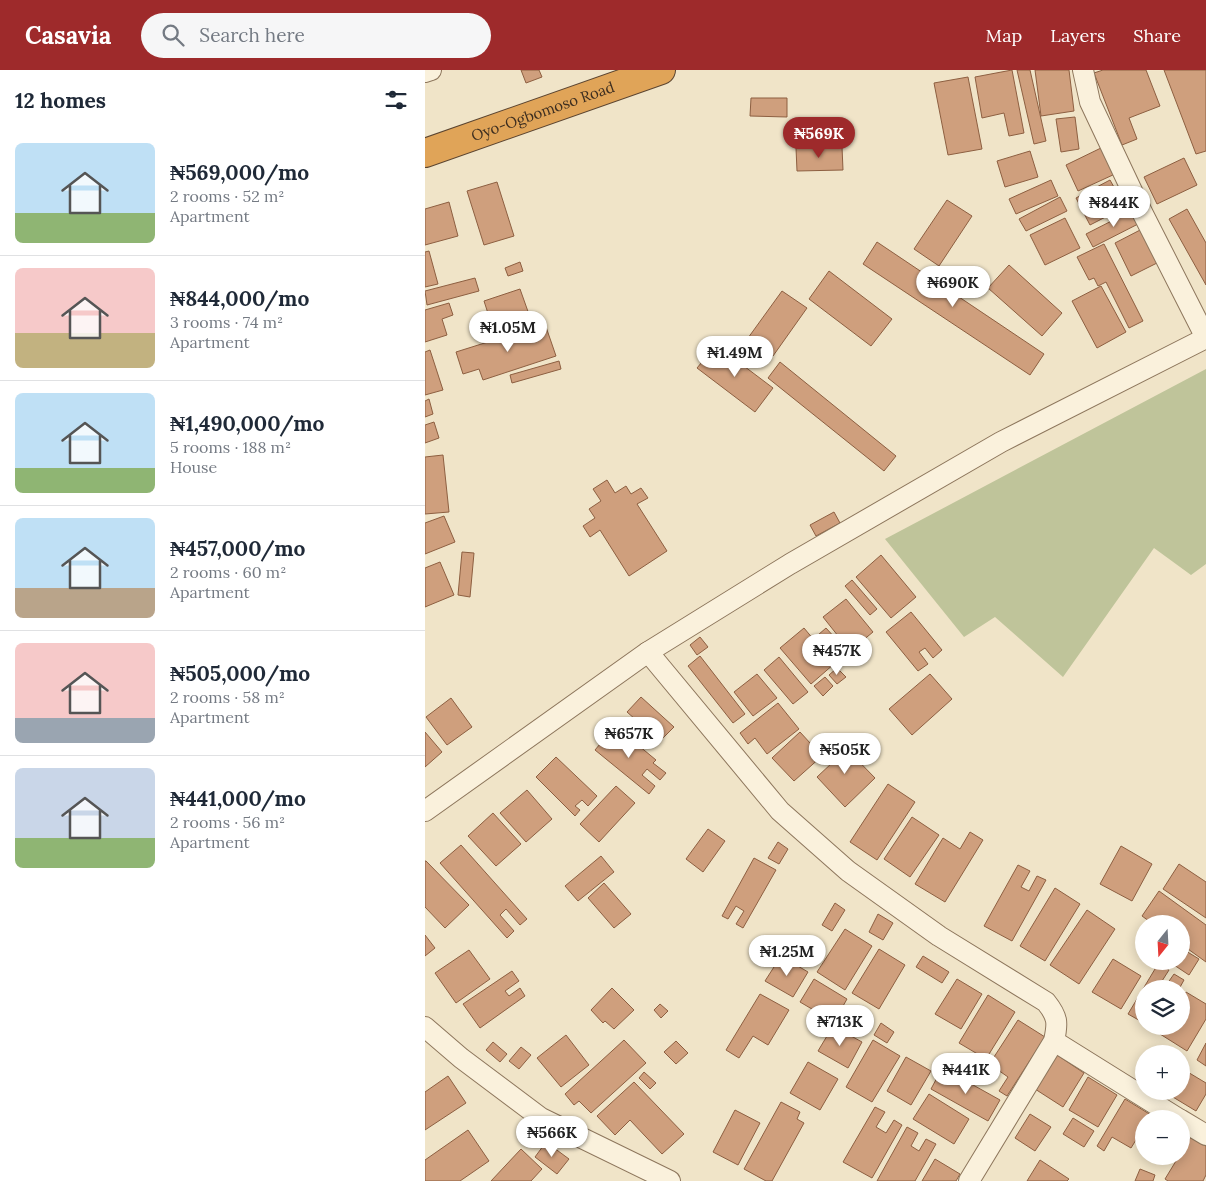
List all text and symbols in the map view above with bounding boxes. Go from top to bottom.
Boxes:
search box [141,13,491,58]
text: Casavia [25,20,111,51]
icon: search [159,21,187,49]
text: Search here [199,23,305,47]
text: Map [986,24,1022,47]
text: Layers [1050,24,1105,47]
text: Share [1133,24,1181,47]
street label: Oyo-Ogbomoso Road [469,77,617,145]
icon: filters [382,86,410,114]
text: 12 homes [15,87,106,114]
pin: ₦569K [784,116,854,159]
text: ₦569K [794,123,844,143]
text: ₦569,000/mo [170,159,309,186]
icon: home [55,163,115,223]
text: 2 rooms · 52 m² [170,186,284,206]
pin: ₦844K [1079,186,1149,228]
text: ₦844K [1089,192,1139,212]
text: Apartment [170,206,250,226]
pin: ₦690K [918,266,988,308]
text: ₦690K [927,272,979,292]
text: ₦844,000/mo [170,285,309,312]
icon: home [55,288,115,348]
pin: ₦1.05M [467,310,549,353]
text: 3 rooms · 74 m² [170,312,283,332]
text: ₦1.05M [480,317,536,337]
text: Apartment [170,332,250,352]
pin: ₦1.49M [694,336,776,378]
text: ₦1.49M [707,342,763,362]
text: ₦1,490,000/mo [170,410,324,437]
icon: home [55,413,115,473]
text: 5 rooms · 188 m² [170,437,291,457]
text: House [170,457,217,477]
text: ₦457,000/mo [170,535,305,562]
icon: home [55,538,115,598]
text: 2 rooms · 60 m² [170,562,286,582]
text: Apartment [170,582,250,602]
pin: ₦457K [802,634,872,676]
text: ₦457K [813,640,861,660]
text: ₦505,000/mo [170,660,310,687]
icon: home [55,663,115,723]
text: 2 rooms · 58 m² [170,687,285,707]
text: Apartment [170,707,250,727]
pin: ₦657K [594,716,664,759]
text: ₦657K [605,723,653,743]
pin: ₦505K [810,732,880,775]
text: ₦505K [820,739,870,759]
text: ₦441,000/mo [170,785,306,812]
icon: home [55,788,115,848]
text: 2 rooms · 56 m² [170,812,285,832]
text: Apartment [170,832,250,852]
north arrow [1135,915,1190,970]
map controls [1135,915,1190,1165]
pin: ₦1.25M [746,934,828,977]
text: ₦1.25M [760,941,814,961]
button: layers [1135,980,1190,1035]
pin: ₦713K [805,1004,875,1047]
text: ₦713K [817,1011,863,1031]
button: + [1135,1045,1190,1100]
pin: ₦441K [931,1052,1001,1095]
text: ₦441K [942,1059,990,1079]
button: − [1135,1110,1190,1165]
pin: ₦566K [517,1116,587,1158]
text: ₦566K [527,1122,577,1142]

